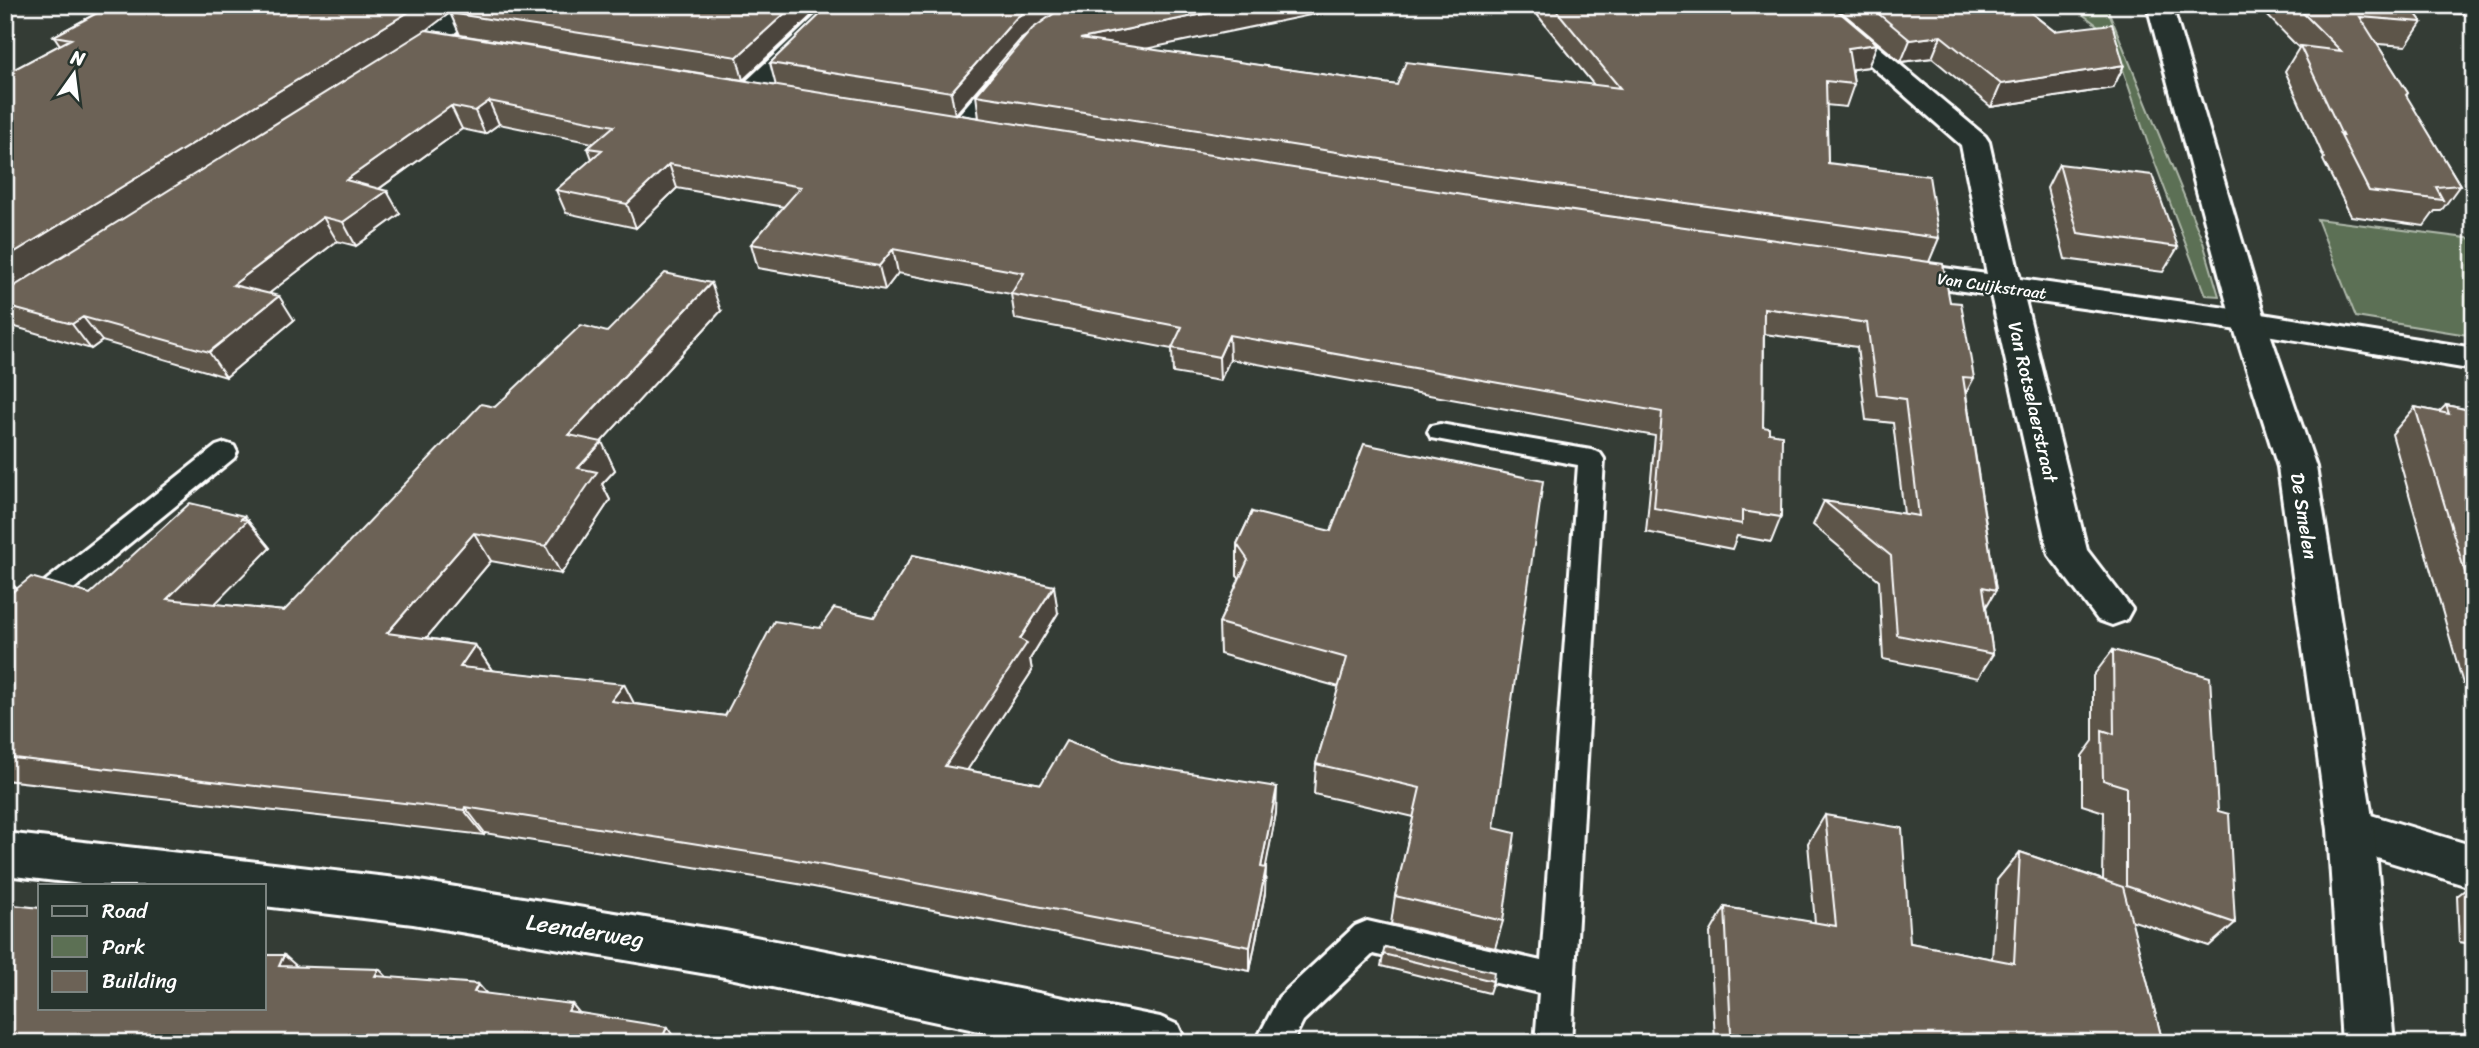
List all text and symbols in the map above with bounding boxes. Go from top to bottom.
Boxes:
north arrow [38,38,108,108]
text: N [67,40,89,76]
street label: Van Cuijkstraat [1936,264,2048,308]
street label: Van Rotselaerstraat [1998,318,2068,487]
street label: De Smelen [2281,470,2327,562]
legend [38,884,266,1010]
text: Road [102,892,149,930]
street label: Leenderweg [523,901,647,961]
text: Park [102,928,145,966]
text: Building [102,962,178,1000]

